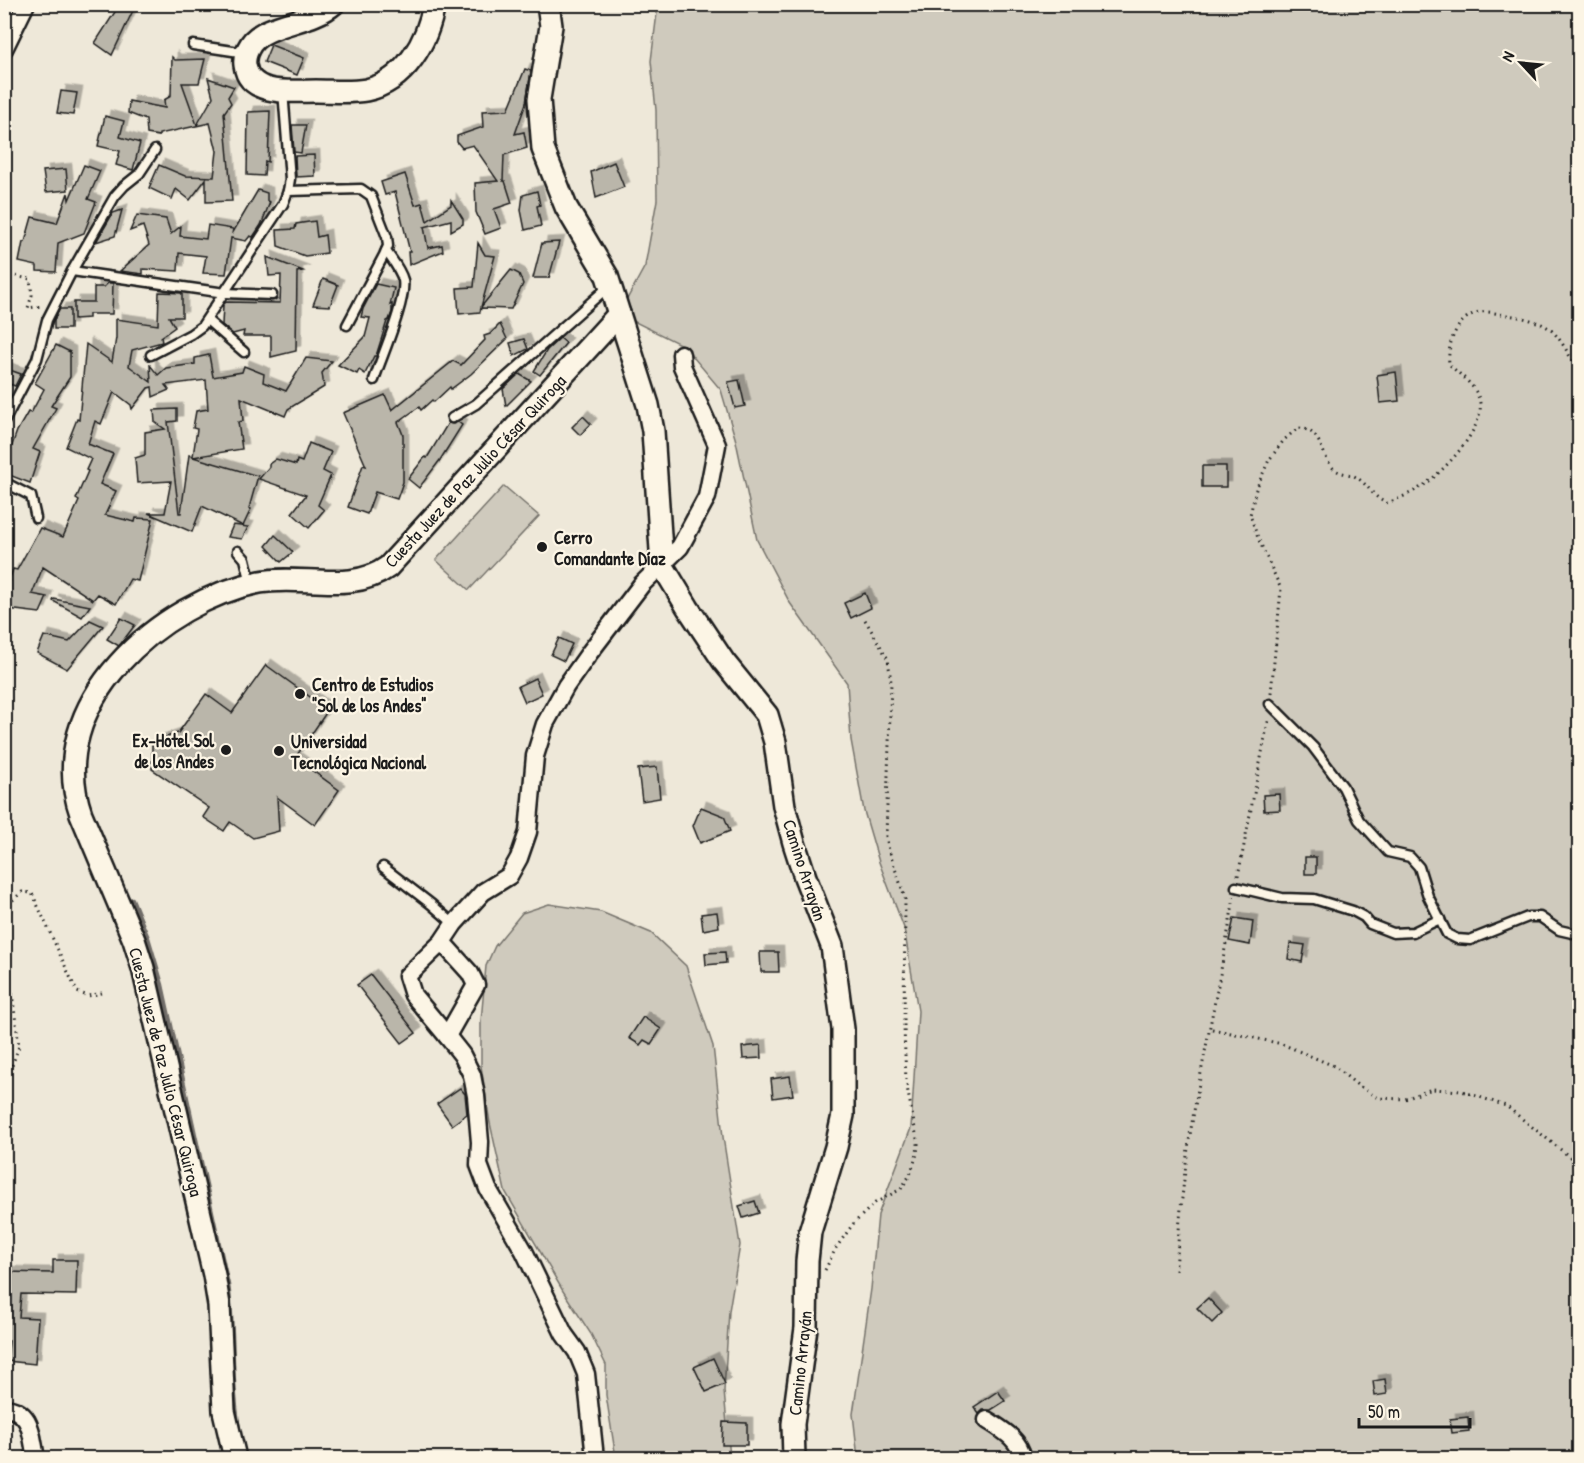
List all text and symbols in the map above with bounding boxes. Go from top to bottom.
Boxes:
north arrow [1491,33,1551,93]
text: N [1496,47,1519,65]
street label: Cuesta Juez de Paz Julio César Quiroga [379,369,571,573]
place label: Cerro Comandante Díaz [554,525,666,571]
marker: Cerro Comandante Díaz [535,540,549,554]
place label: Centro de Estudios "Sol de los Andes" [312,672,434,718]
marker: Centro de Estudios "Sol de los Andes" [293,687,307,701]
place label: Ex-Hotel Sol de los Andes [132,728,215,774]
place label: Universidad Tecnológica Nacional [290,729,427,776]
marker: Ex-Hotel Sol de los Andes [219,743,233,757]
marker: Universidad Tecnológica Nacional [272,744,286,758]
street label: Camino Arrayán [777,816,833,924]
street label: Cuesta Juez de Paz Julio César Quiroga [123,945,209,1199]
street label: Camino Arrayán [782,1309,818,1417]
scale bar [1359,1391,1470,1429]
text: 50 m [1368,1399,1400,1424]

